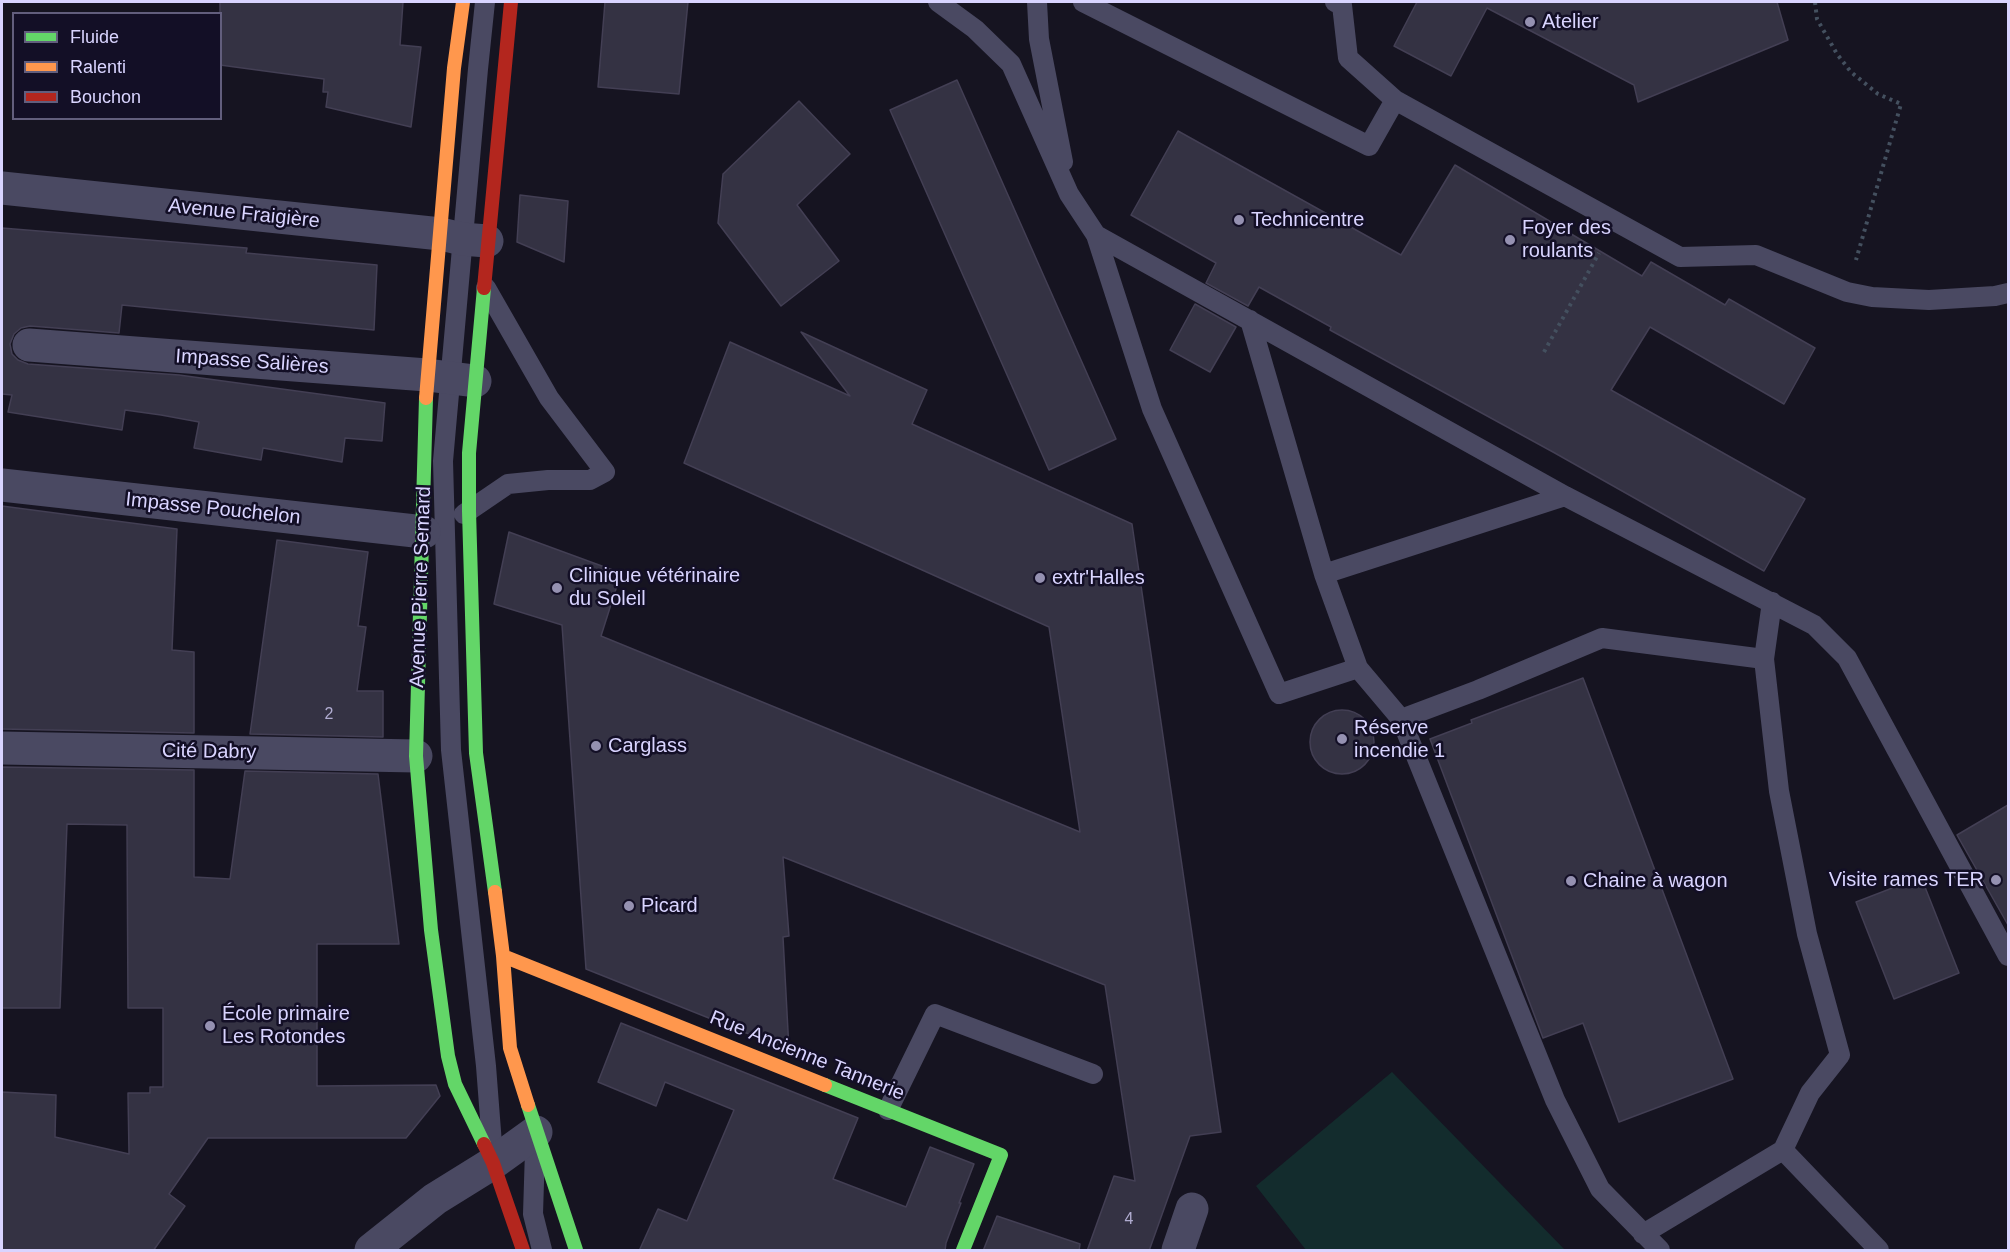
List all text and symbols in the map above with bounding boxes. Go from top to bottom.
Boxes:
place label: Atelier [1542,10,1599,34]
legend [12,12,222,120]
marker: Atelier [1523,15,1537,29]
text: Fluide [70,27,119,47]
text: Ralenti [70,57,126,77]
text: Bouchon [70,87,141,107]
street label: Avenue Fraigière [167,194,321,234]
place label: Technicentre [1251,208,1364,232]
marker: Technicentre [1232,213,1246,227]
place label: Foyer des roulants [1522,216,1611,263]
marker: Foyer des roulants [1503,233,1517,247]
street label: Impasse Salières [175,345,329,379]
street label: Avenue Pierre Semard [405,486,437,688]
street label: Impasse Pouchelon [124,488,302,530]
place label: Clinique vétérinaire du Soleil [569,564,740,611]
place label: extr'Halles [1052,566,1145,590]
marker: extr'Halles [1033,571,1047,585]
marker: Clinique vétérinaire du Soleil [550,581,564,595]
house number: 2 [325,705,333,725]
place label: Réserve incendie 1 [1354,716,1445,763]
marker: Réserve incendie 1 [1335,732,1349,746]
place label: Carglass [608,734,687,758]
street label: Cité Dabry [162,739,256,765]
marker: Carglass [589,739,603,753]
place label: Visite rames TER [1829,868,1984,892]
place label: Chaine à wagon [1583,869,1728,893]
marker: Visite rames TER [1989,873,2003,887]
marker: Chaine à wagon [1564,874,1578,888]
place label: Picard [641,894,698,918]
marker: Picard [622,899,636,913]
place label: École primaire Les Rotondes [222,1002,350,1049]
street label: Rue Ancienne Tannerie [706,1006,908,1106]
marker: École primaire Les Rotondes [203,1019,217,1033]
house number: 4 [1125,1210,1133,1230]

